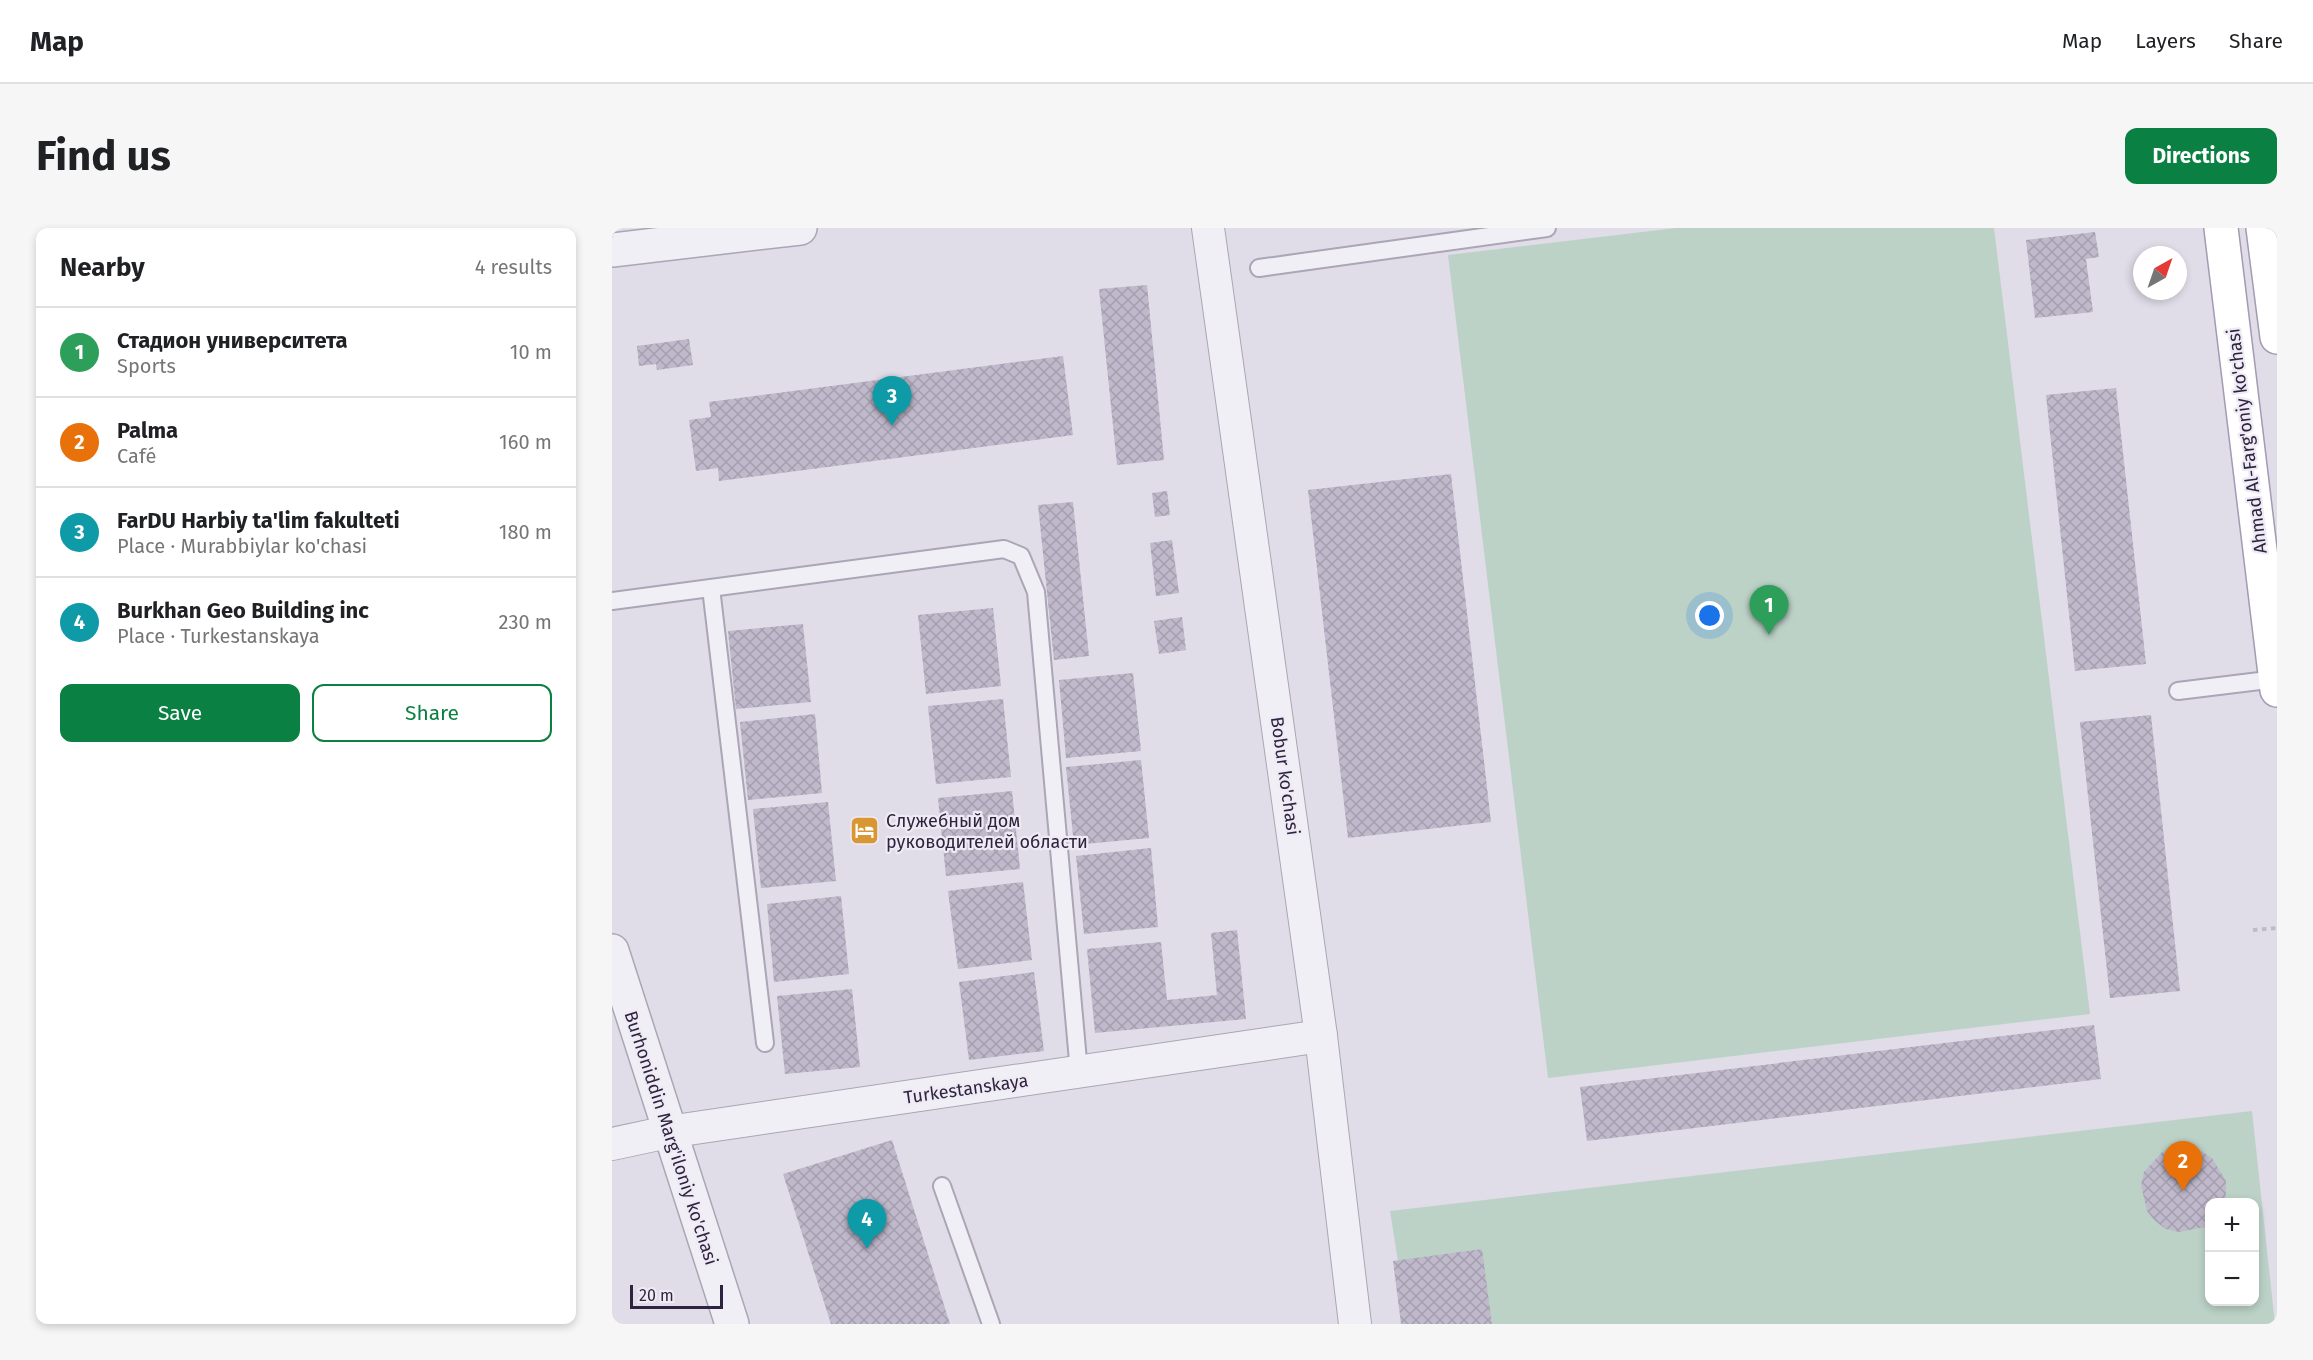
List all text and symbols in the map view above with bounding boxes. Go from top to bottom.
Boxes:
text: Map [30,25,84,58]
text: Map [2062,28,2102,54]
text: Layers [2135,28,2196,54]
text: Share [2229,28,2283,54]
button: Directions [2125,128,2277,184]
text: Find us [36,131,171,181]
north arrow [2133,246,2187,300]
text: Nearby [60,252,145,283]
text: 4 results [475,255,552,279]
text: Стадион университета [117,327,348,354]
street label: Ahmad Al-Farg'oniy ko'chasi [2222,327,2272,555]
text: 1 [75,340,84,364]
text: 10 m [510,340,552,364]
text: Sports [117,354,176,378]
pin: 3 [872,376,912,426]
text: Palma [117,417,178,444]
text: 2 [74,430,85,454]
text: 160 m [499,430,552,454]
text: Café [117,444,156,468]
text: FarDU Harbiy ta'lim fakulteti [117,507,400,534]
text: 3 [74,520,85,544]
text: 180 m [499,520,552,544]
text: Place · Murabbiylar ko'chasi [117,534,367,558]
pin: 1 [1750,586,1788,635]
text: Burkhan Geo Building inc [117,597,369,624]
your location [1695,601,1724,630]
text: 4 [74,610,85,634]
text: 230 m [499,610,552,634]
text: Place · Turkestanskaya [117,624,320,648]
button: Save [60,684,300,742]
button: Share [312,684,552,742]
street label: Bobur ko'chasi [1266,715,1304,837]
place label: Служебный дом руководителей области [886,810,1088,853]
hotel icon: Служебный дом руководителей области [849,815,881,847]
street label: Burhoniddin Marg'iloniy ko'chasi [619,1008,723,1268]
street label: Turkestanskaya [902,1069,1030,1109]
pin: 2 [2164,1142,2202,1191]
map controls [2205,1198,2259,1306]
button: + [2205,1198,2259,1252]
pin: 4 [848,1200,886,1249]
button: − [2205,1252,2259,1306]
scale bar [630,1282,723,1310]
text: 20 m [639,1286,674,1305]

